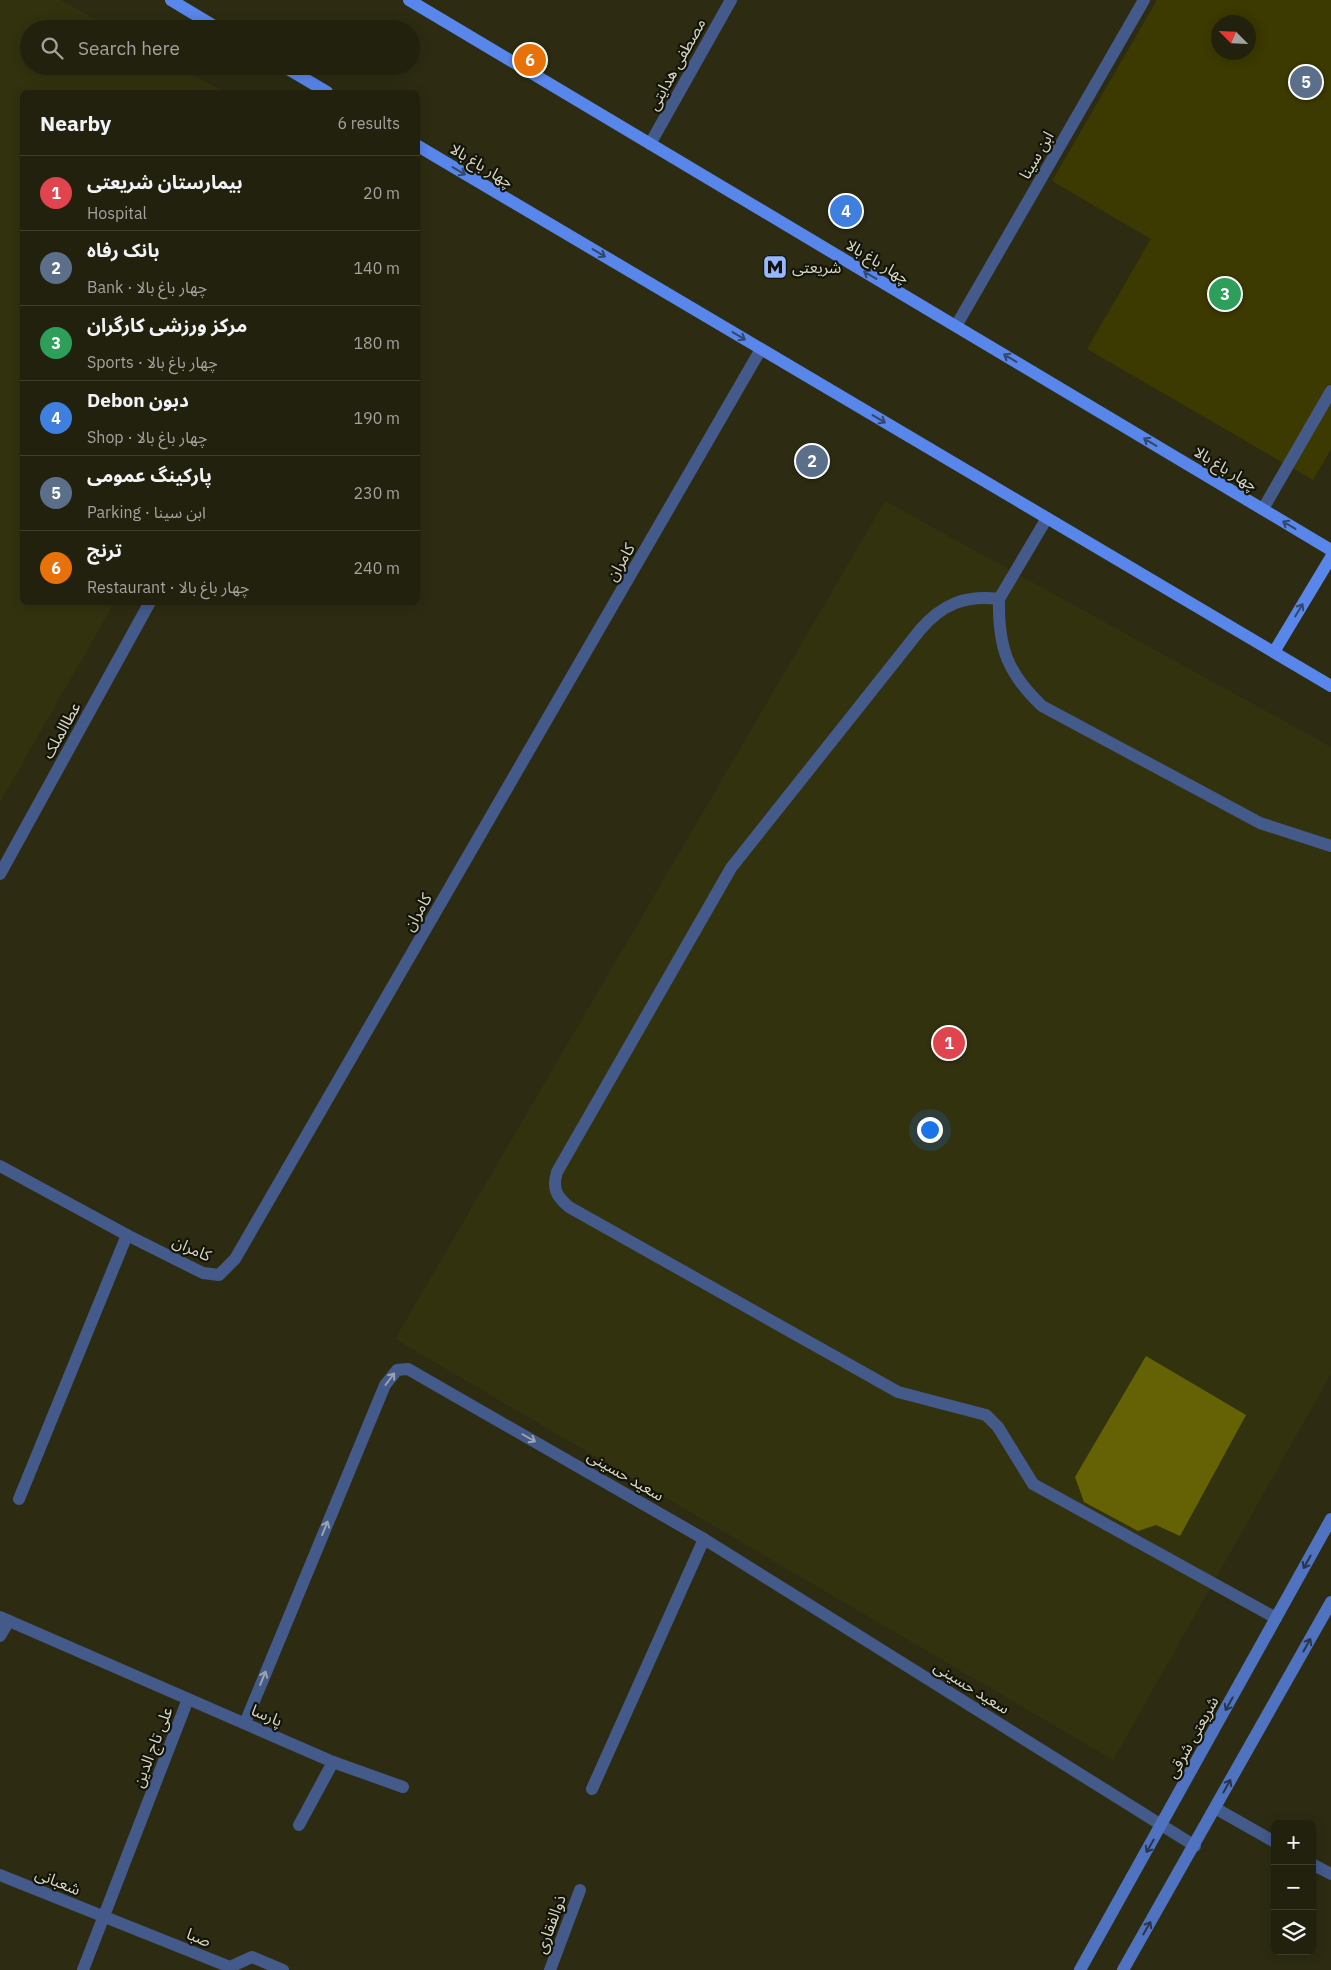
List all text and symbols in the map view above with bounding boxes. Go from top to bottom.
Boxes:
street label: مصطفی هدایتی [642,14,710,114]
north arrow [1211,15,1256,60]
search box [20,20,420,75]
icon: search [38,34,66,62]
text: Search here [78,36,180,60]
pin: 6 [514,41,546,79]
pin: 5 [1290,63,1322,101]
text: Nearby [40,109,111,137]
text: 6 results [337,113,400,133]
street label: ابن سینا [1014,127,1058,183]
street label: چهار باغ بالا [445,138,518,194]
one-way arrow [452,166,466,176]
text: بیمارستان شریعتی [87,170,243,194]
text: 1 [51,183,61,203]
text: 20 m [363,183,400,203]
pin: 4 [830,192,862,230]
text: Hospital [87,203,147,223]
street label: چهار باغ بالا [841,234,914,290]
text: بانک رفاه [87,238,159,262]
one-way arrow [592,249,606,259]
metro station icon: شریعتی [762,254,788,280]
place label: شریعتی [792,257,841,277]
text: 2 [51,258,61,278]
text: 140 m [353,258,400,278]
one-way arrow [864,270,878,280]
pin: 3 [1209,275,1241,313]
text: Bank · چهار باغ بالا [87,277,207,297]
text: مرکز ورزشی کارگران [87,313,247,337]
one-way arrow [732,331,747,341]
text: 3 [51,333,61,353]
text: 180 m [353,333,400,353]
text: Sports · چهار باغ بالا [87,352,218,372]
one-way arrow [1004,353,1018,363]
text: Debon دبون [87,388,189,412]
text: 4 [51,408,61,428]
text: 190 m [353,408,400,428]
one-way arrow [872,414,886,424]
text: Shop · چهار باغ بالا [87,427,207,447]
one-way arrow [1143,436,1157,446]
street label: چهار باغ بالا [1189,441,1262,497]
pin: 2 [796,442,828,480]
text: پارکینگ عمومی [87,463,212,487]
text: 5 [51,483,61,503]
text: 230 m [353,483,400,503]
text: Parking · ابن سینا [87,502,206,522]
one-way arrow [1283,519,1297,529]
text: ترنج [87,538,122,562]
street label: کامران [601,539,639,584]
text: 6 [51,558,61,578]
text: 240 m [353,558,400,578]
text: Restaurant · چهار باغ بالا [87,577,250,597]
one-way arrow [1294,604,1304,618]
street label: عطاالملک [37,698,85,762]
street label: کامران [398,889,436,934]
pin: 1 [933,1024,965,1062]
your location [917,1117,943,1143]
street label: کامران [169,1231,215,1266]
one-way arrow [384,1373,395,1386]
one-way arrow [521,1433,536,1443]
street label: سعید حسینی [584,1445,668,1505]
one-way arrow [321,1521,331,1536]
one-way arrow [1302,1554,1312,1569]
one-way arrow [1302,1637,1312,1652]
street label: سعید حسینی [930,1656,1014,1718]
one-way arrow [259,1671,269,1686]
street label: شریعتی شرقی [1161,1693,1223,1781]
one-way arrow [1224,1696,1233,1711]
street label: پارسا [248,1700,286,1732]
street label: علی تاج الدین [127,1704,179,1791]
one-way arrow [1222,1779,1232,1794]
map controls [1271,1820,1316,1955]
button: + [1271,1820,1316,1865]
one-way arrow [1145,1839,1155,1853]
street label: شعبانی [32,1863,84,1899]
button: − [1271,1865,1316,1910]
street label: ذوالفقاری [530,1892,570,1956]
button: layers [1271,1910,1316,1955]
one-way arrow [1143,1921,1153,1935]
street label: صبا [184,1923,214,1951]

